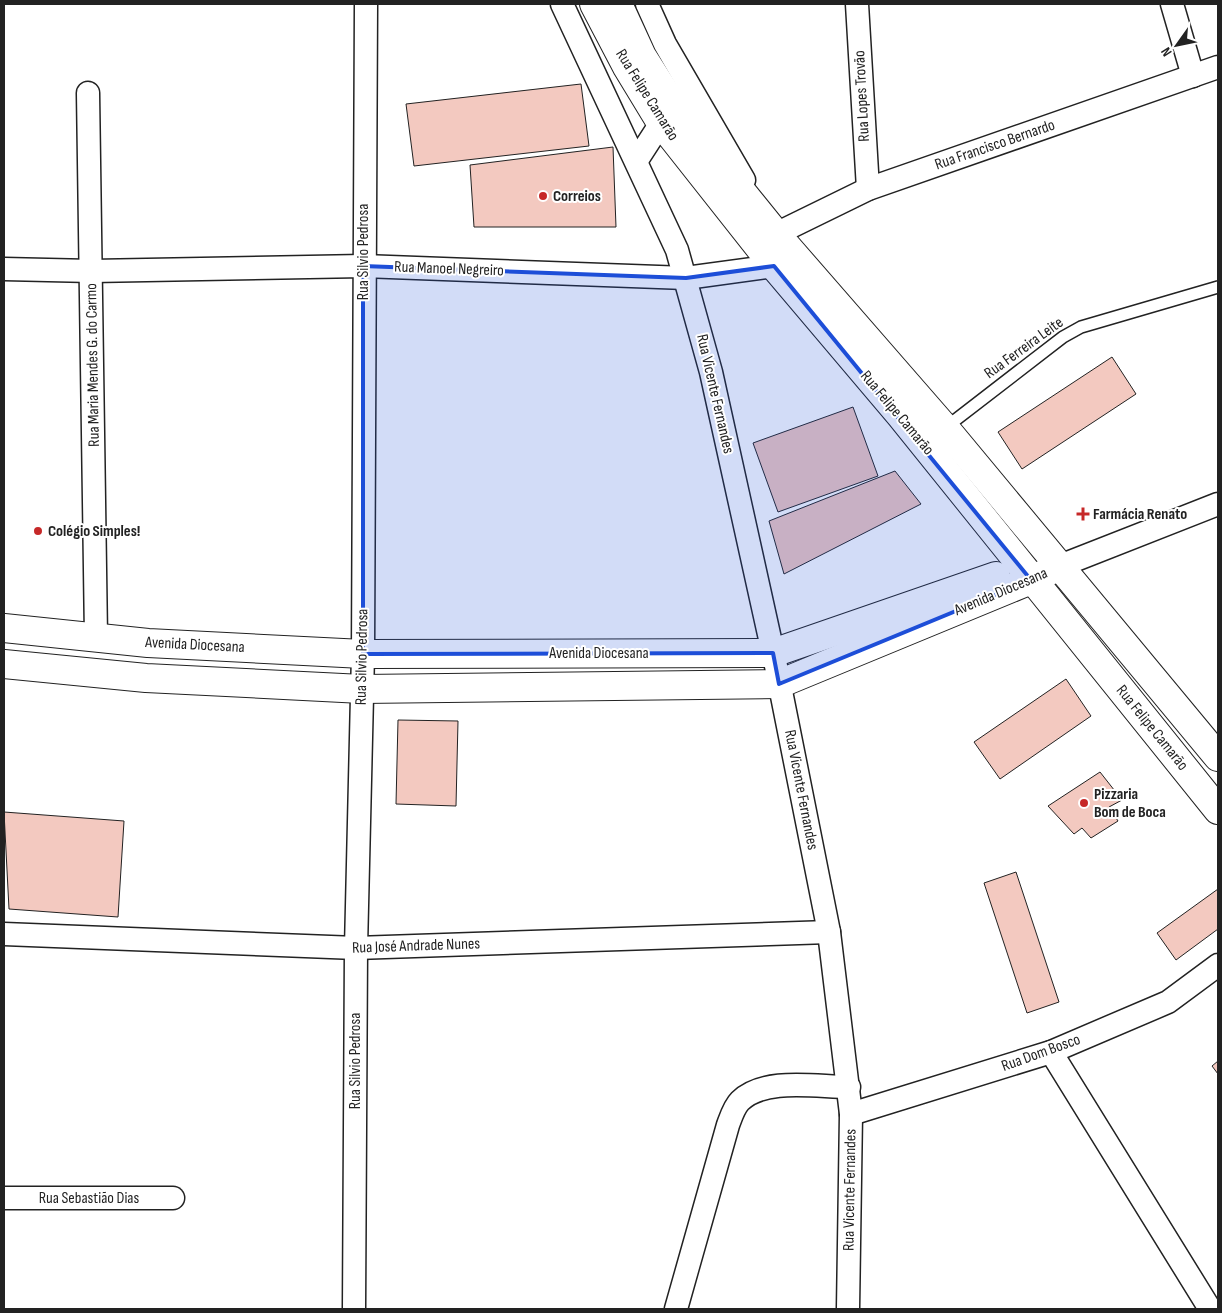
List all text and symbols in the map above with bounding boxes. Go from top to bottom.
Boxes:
north arrow [1152,20,1202,70]
text: N [1157,44,1176,60]
street label: Rua Felipe Camarão [611,46,683,144]
street label: Rua Lopes Trovão [850,50,874,142]
street label: Rua Francisco Bernardo [933,116,1057,174]
place label: Correios [553,187,601,206]
marker: Correios [537,190,549,202]
street label: Rua Silvio Pedrosa [354,204,373,300]
street label: Rua Manoel Negreiro [394,258,504,280]
street label: Rua Maria Mendes G. do Carmo [82,283,104,447]
street label: Rua Ferreira Leite [981,313,1067,383]
street label: Rua Vicente Fernandes [692,332,738,456]
street label: Rua Felipe Camarão [856,367,938,459]
place label: Farmácia Renato [1093,505,1187,524]
marker: Farmácia Renato [1077,508,1089,520]
place label: Colégio Simples! [48,522,140,541]
marker: Colégio Simples! [32,525,44,537]
street label: Avenida Diocesana [951,564,1050,621]
street label: Rua Silvio Pedrosa [352,609,372,705]
street label: Avenida Diocesana [144,633,245,657]
street label: Avenida Diocesana [548,644,649,663]
street label: Rua Felipe Camarão [1112,682,1192,774]
street label: Rua Vicente Fernandes [780,728,822,852]
place label: Pizzaria Bom de Boca [1094,785,1166,822]
marker: Pizzaria Bom de Boca [1078,797,1090,809]
street label: Rua José Andrade Nunes [352,934,481,958]
street label: Rua Silvio Pedrosa [346,1013,365,1109]
street label: Rua Dom Bosco [999,1030,1083,1076]
street label: Rua Vicente Fernandes [839,1129,861,1251]
street label: Rua Sebastião Dias [39,1189,140,1208]

